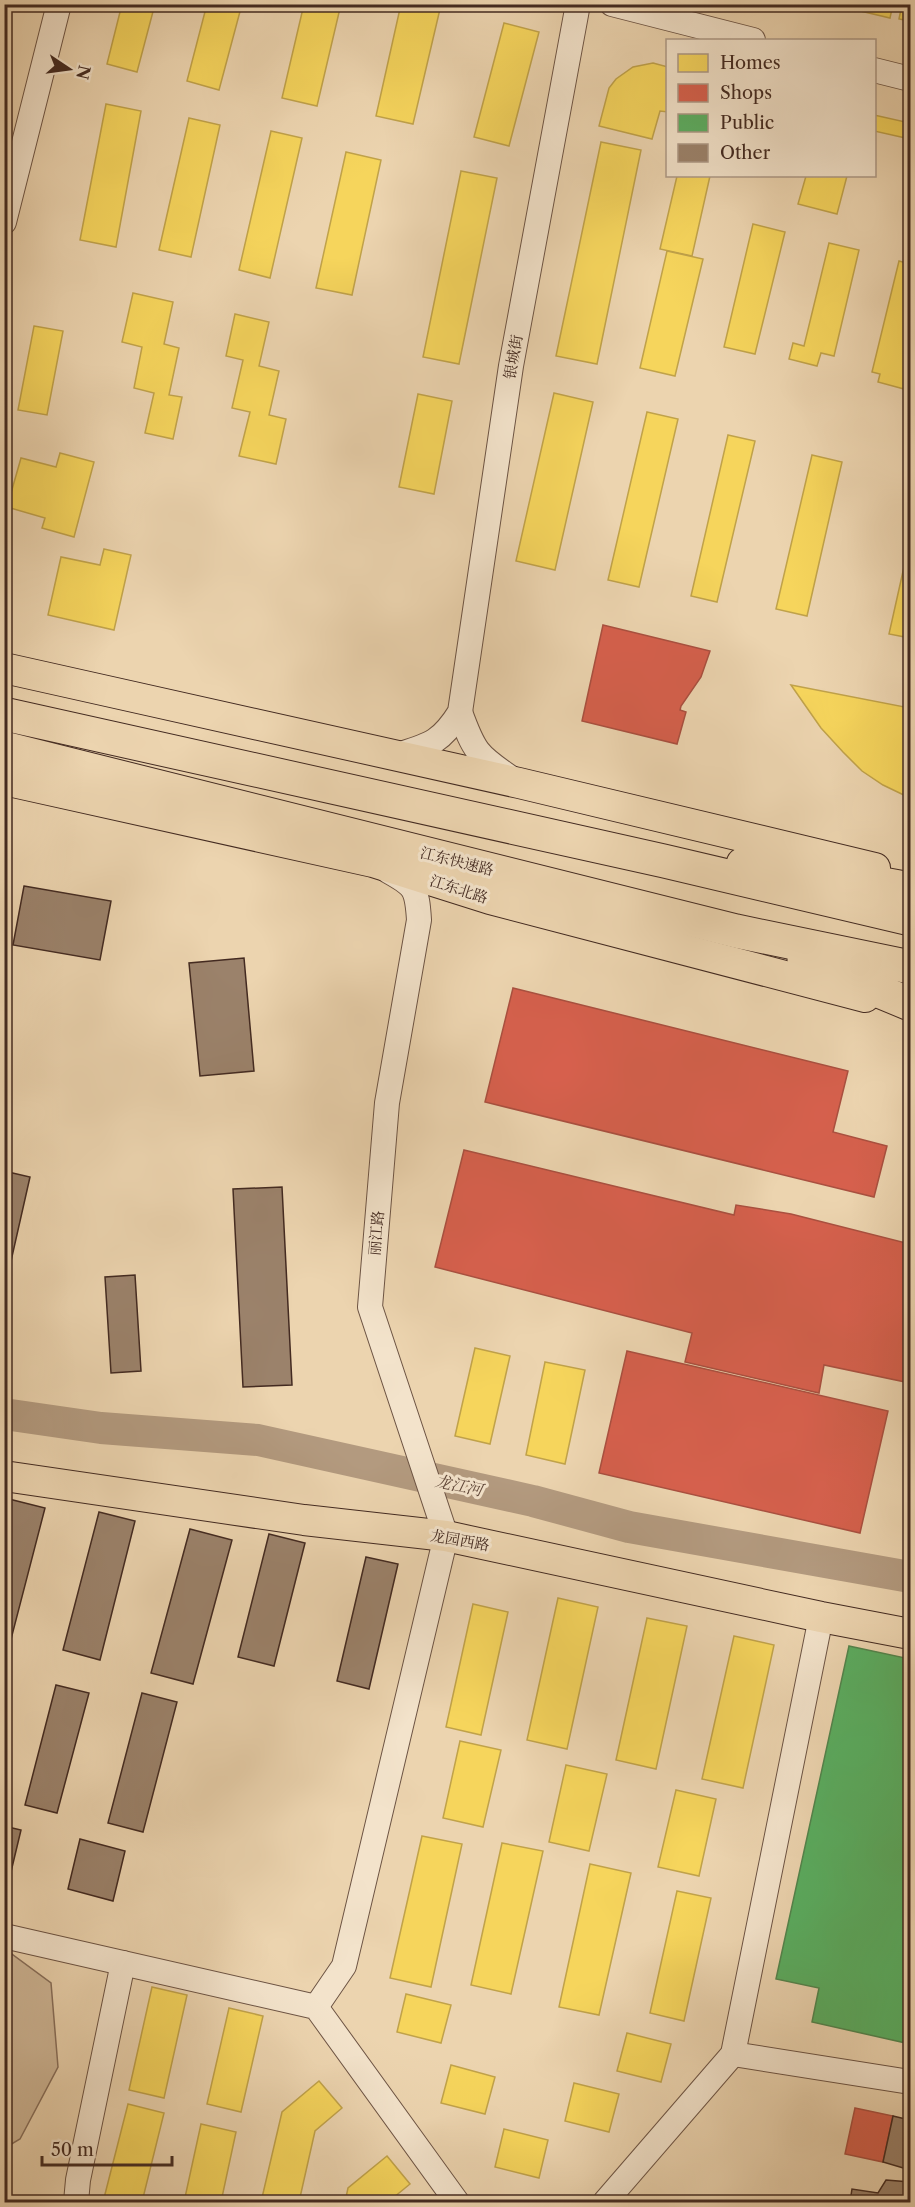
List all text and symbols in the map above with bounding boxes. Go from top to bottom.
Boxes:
north arrow [39,39,99,99]
legend [666,39,876,177]
text: Homes [720,52,781,74]
text: N [72,63,95,81]
text: Shops [720,82,772,104]
text: Public [720,112,774,134]
text: Other [720,142,771,164]
street label: 银城街 [500,333,526,381]
street label: 江东快速路 [418,843,496,879]
street label: 江东北路 [428,871,490,907]
street label: 丽江路 [365,1210,387,1256]
water label: 龙江河 [433,1470,487,1500]
street label: 龙园西路 [429,1525,491,1555]
scale bar [42,2129,172,2167]
text: 50 m [51,2139,94,2161]

